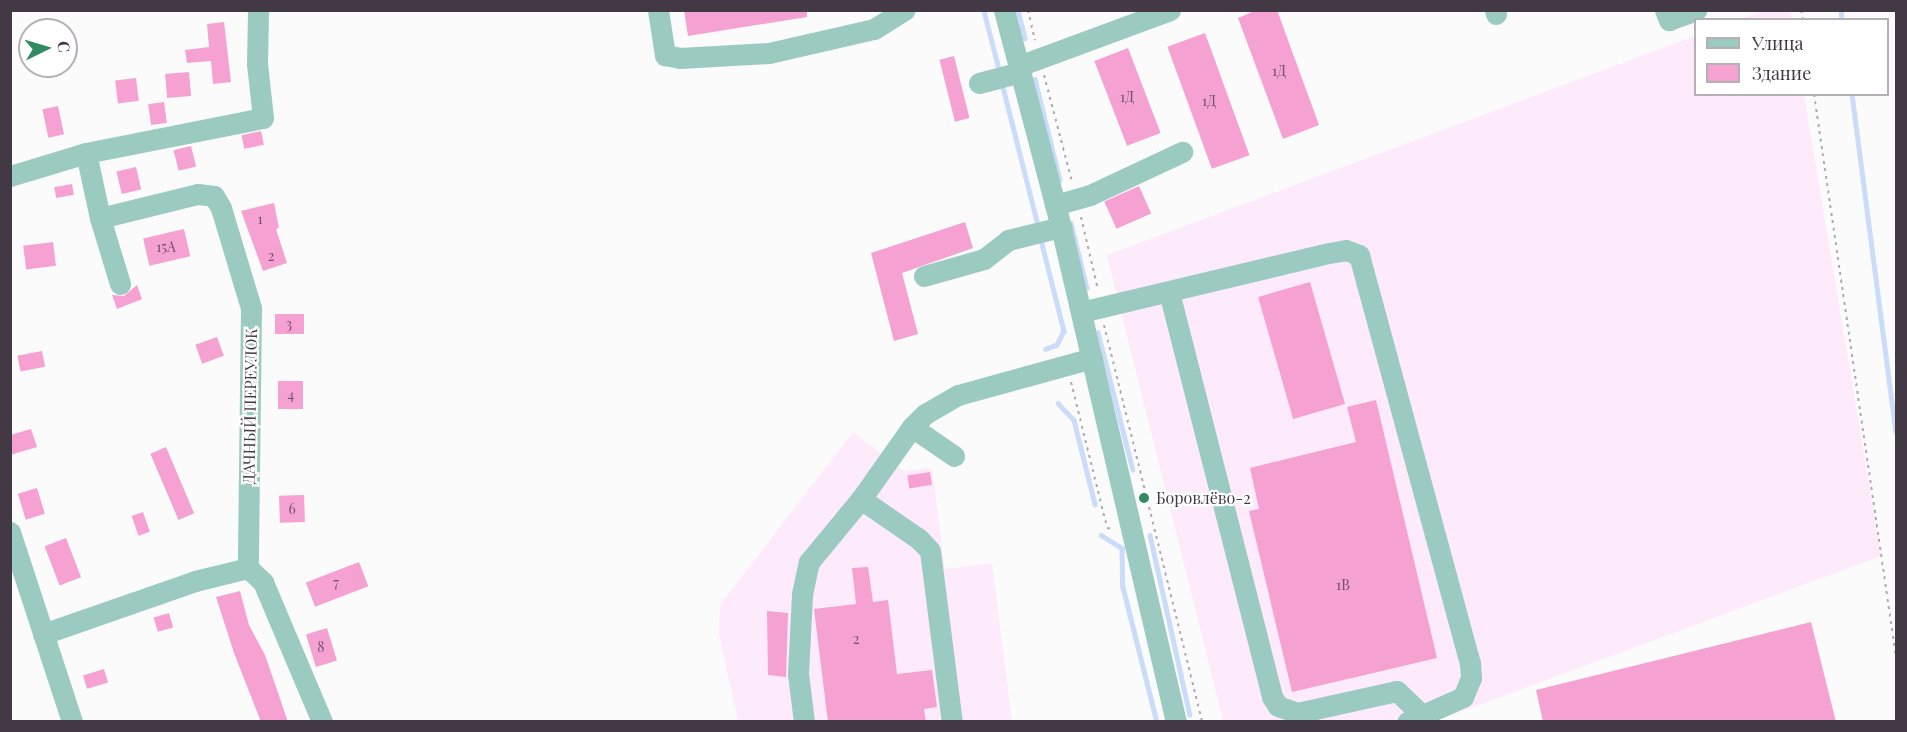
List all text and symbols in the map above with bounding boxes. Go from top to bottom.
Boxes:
north arrow [18,18,78,78]
legend [1694,18,1889,96]
text: Улица [1752,31,1803,55]
text: С [53,40,75,53]
text: Здание [1752,61,1811,85]
house number: 1Д [1272,63,1286,79]
house number: 1Д [1120,89,1134,105]
house number: 1Д [1202,93,1216,109]
house number: 1 [257,211,263,227]
house number: 15А [156,239,176,255]
house number: 2 [268,248,274,264]
house number: 3 [286,316,292,332]
street label: ДАЧНЫЙ ПЕРЕУЛОК [239,328,261,484]
house number: 4 [288,387,294,403]
place label: Боровлёво-2 [1156,488,1251,508]
marker: Боровлёво-2 [1137,491,1151,505]
house number: 6 [288,501,296,517]
house number: 7 [333,575,339,591]
house number: 1В [1336,577,1350,593]
house number: 2 [853,631,859,647]
house number: 8 [317,639,325,655]

